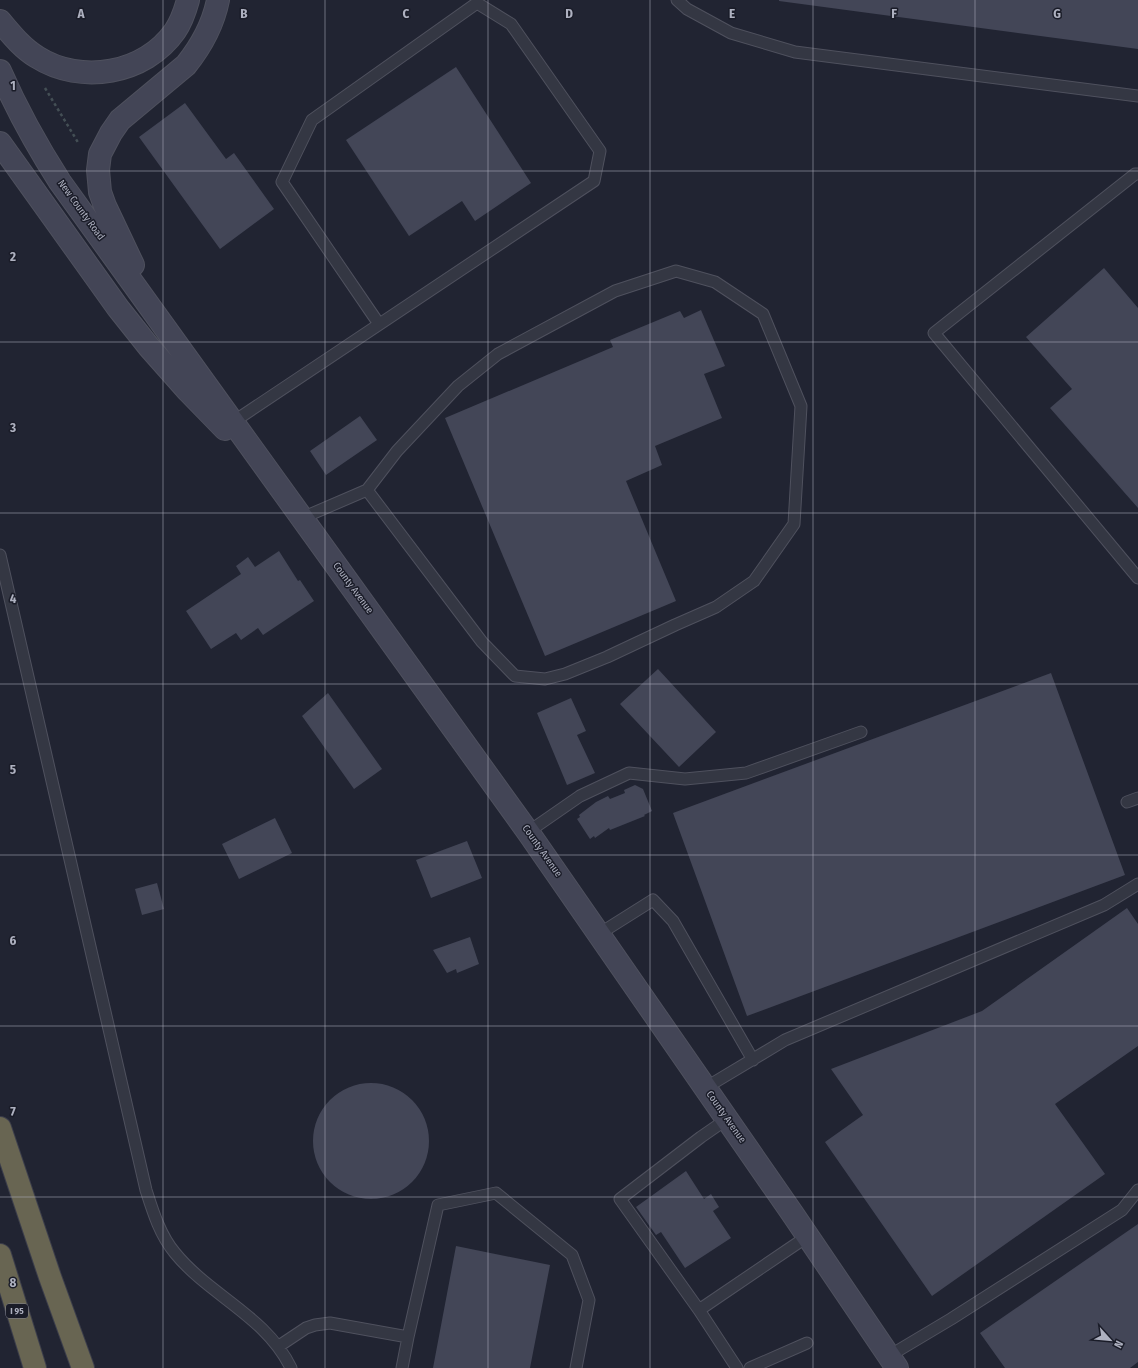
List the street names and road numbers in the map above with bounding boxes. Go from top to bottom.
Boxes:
street label: New County Road [55,178,107,242]
street label: County Avenue [330,560,376,616]
street label: County Avenue [520,823,564,879]
street label: County Avenue [704,1089,748,1145]
road number: I 95 [6,1304,28,1318]

